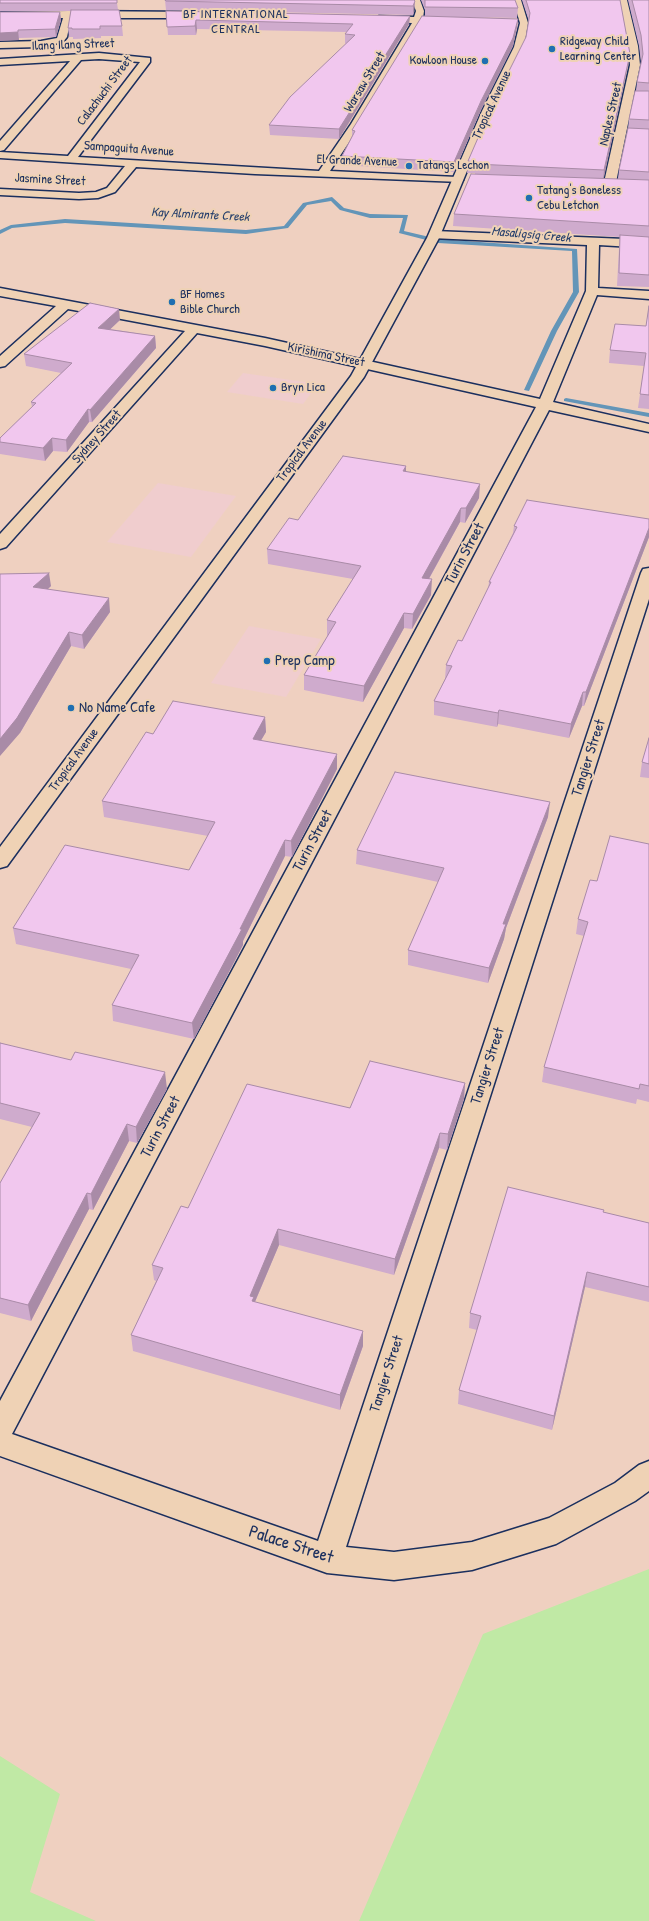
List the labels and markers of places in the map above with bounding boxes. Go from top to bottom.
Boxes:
place label: Ridgeway Child Learning Center [560,34,636,65]
marker: Ridgeway Child Learning Center [547,44,557,54]
place label: Kowloon House [409,53,477,69]
marker: Kowloon House [480,56,490,66]
place label: Tatangs Lechon [417,158,489,174]
marker: Tatangs Lechon [404,161,414,171]
place label: Tatang's Boneless Cebu Letchon [537,183,621,214]
marker: Tatang's Boneless Cebu Letchon [524,193,534,203]
place label: BF Homes Bible Church [180,287,240,318]
marker: BF Homes Bible Church [167,297,177,307]
place label: Bryn Lica [281,380,325,396]
marker: Bryn Lica [268,383,278,393]
place label: Prep Camp [275,652,335,670]
marker: Prep Camp [262,656,272,666]
place label: No Name Cafe [79,699,155,717]
marker: No Name Cafe [66,703,76,713]

